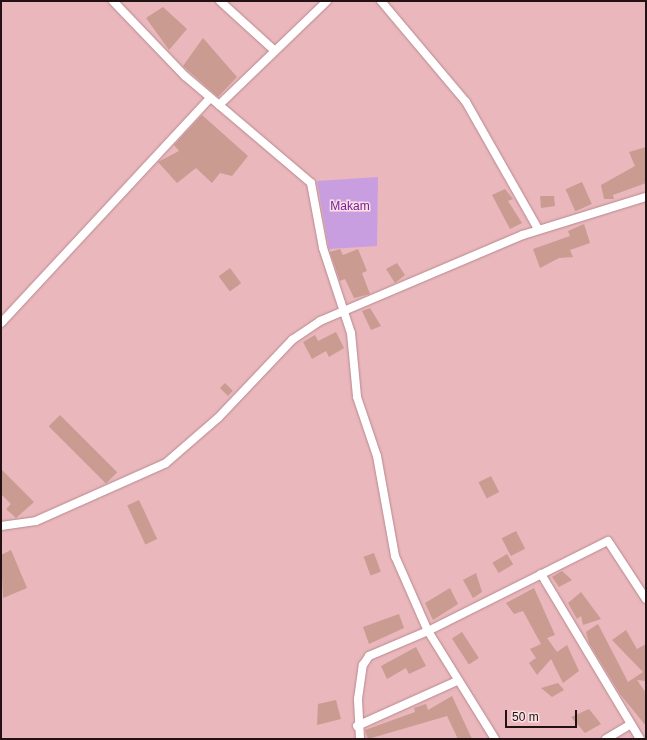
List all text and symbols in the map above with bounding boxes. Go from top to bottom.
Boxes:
park label: Makam [330,200,370,214]
scale bar [507,702,579,728]
text: 50 m [512,710,539,724]

